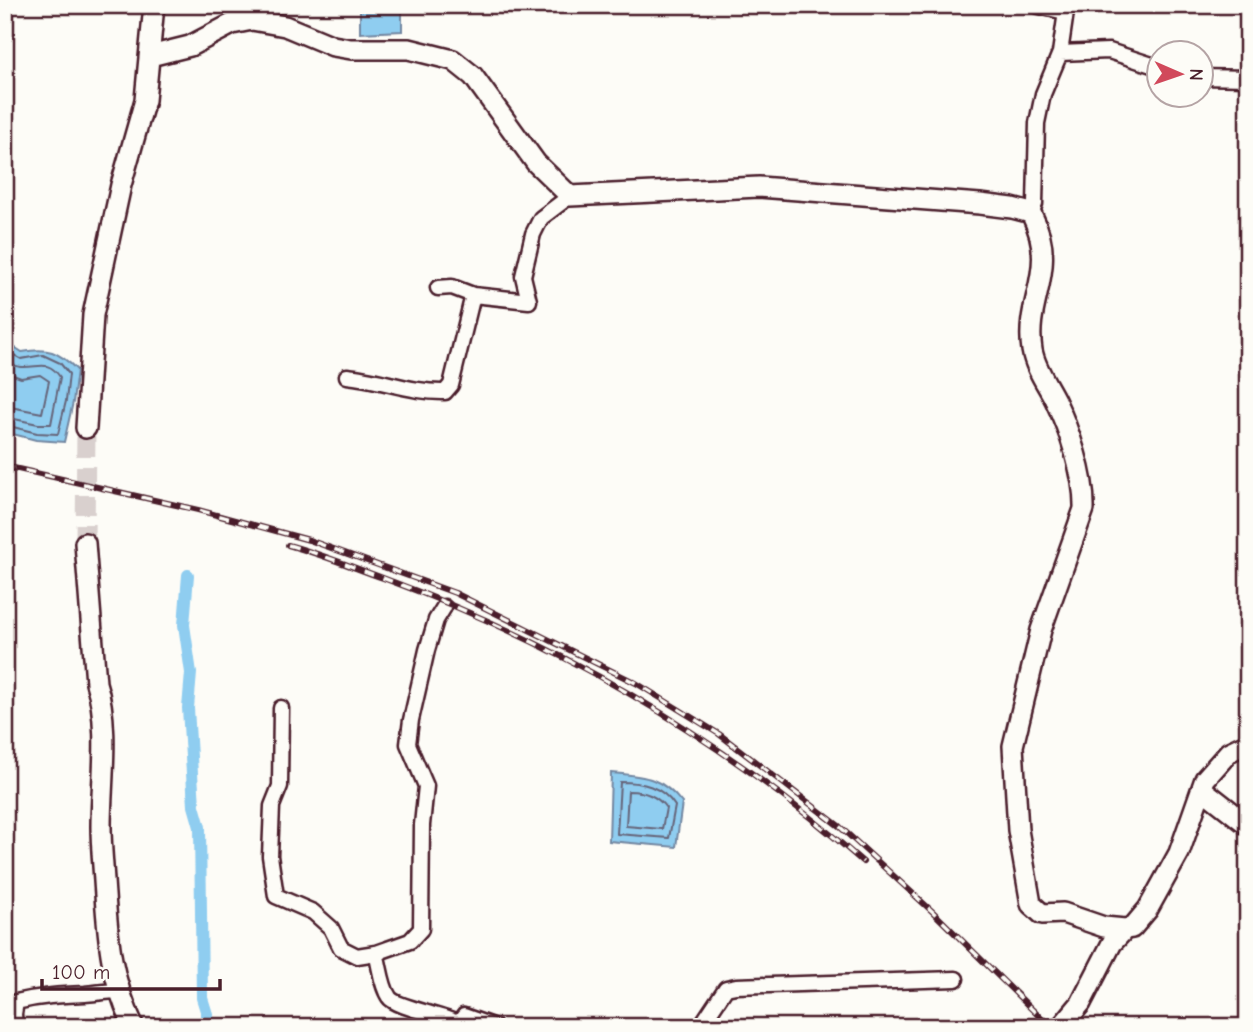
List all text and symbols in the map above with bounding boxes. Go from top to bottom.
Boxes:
north arrow [1144,38,1214,108]
text: N [1185,68,1207,81]
scale bar [42,948,220,992]
text: 100 m [52,960,110,984]

